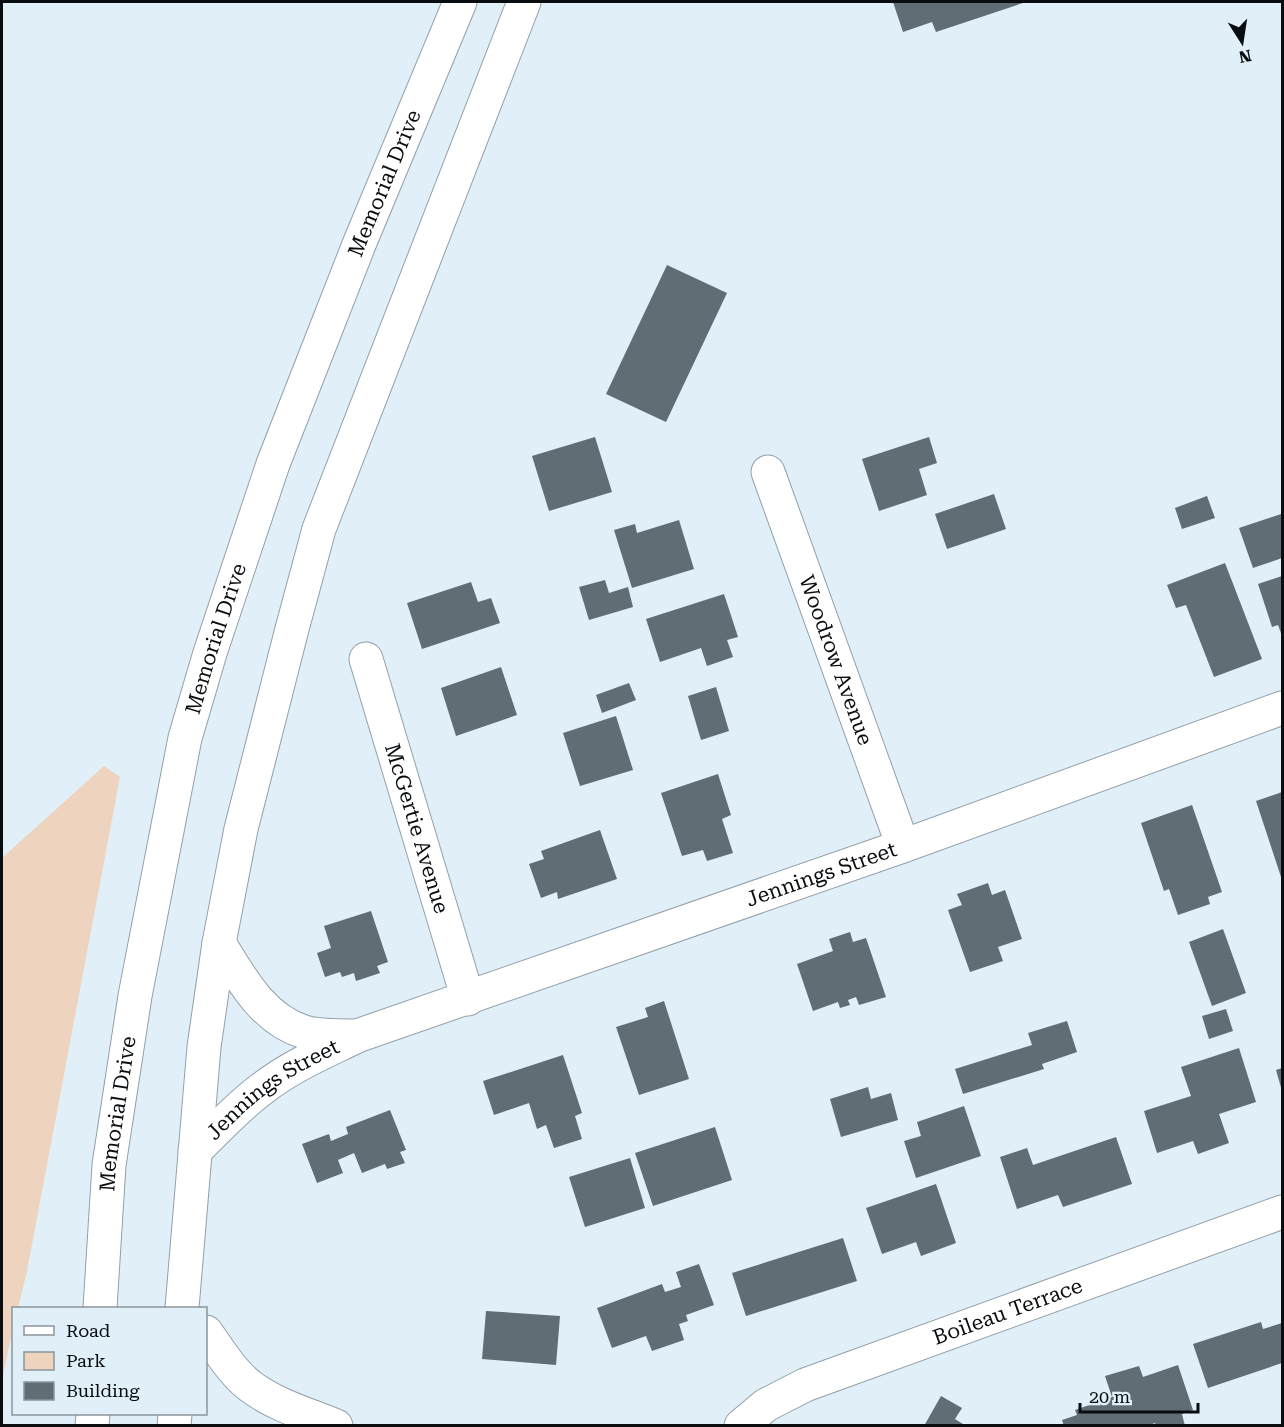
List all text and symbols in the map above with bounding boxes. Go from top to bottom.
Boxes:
north arrow [1212,12,1272,72]
text: N [1237,46,1253,67]
street label: Memorial Drive [343,106,426,260]
street label: Memorial Drive [181,560,251,717]
street label: Woodrow Avenue [794,572,878,748]
street label: McGertie Avenue [380,741,454,916]
street label: Jennings Street [743,837,900,912]
street label: Memorial Drive [95,1035,141,1192]
street label: Jennings Street [201,1035,343,1145]
street label: Boileau Terrace [930,1273,1086,1350]
legend [12,1307,207,1415]
text: Road [66,1320,111,1341]
text: Park [66,1350,106,1371]
scale bar [1080,1376,1198,1414]
text: Building [66,1380,140,1401]
text: 20 m [1089,1386,1130,1407]

